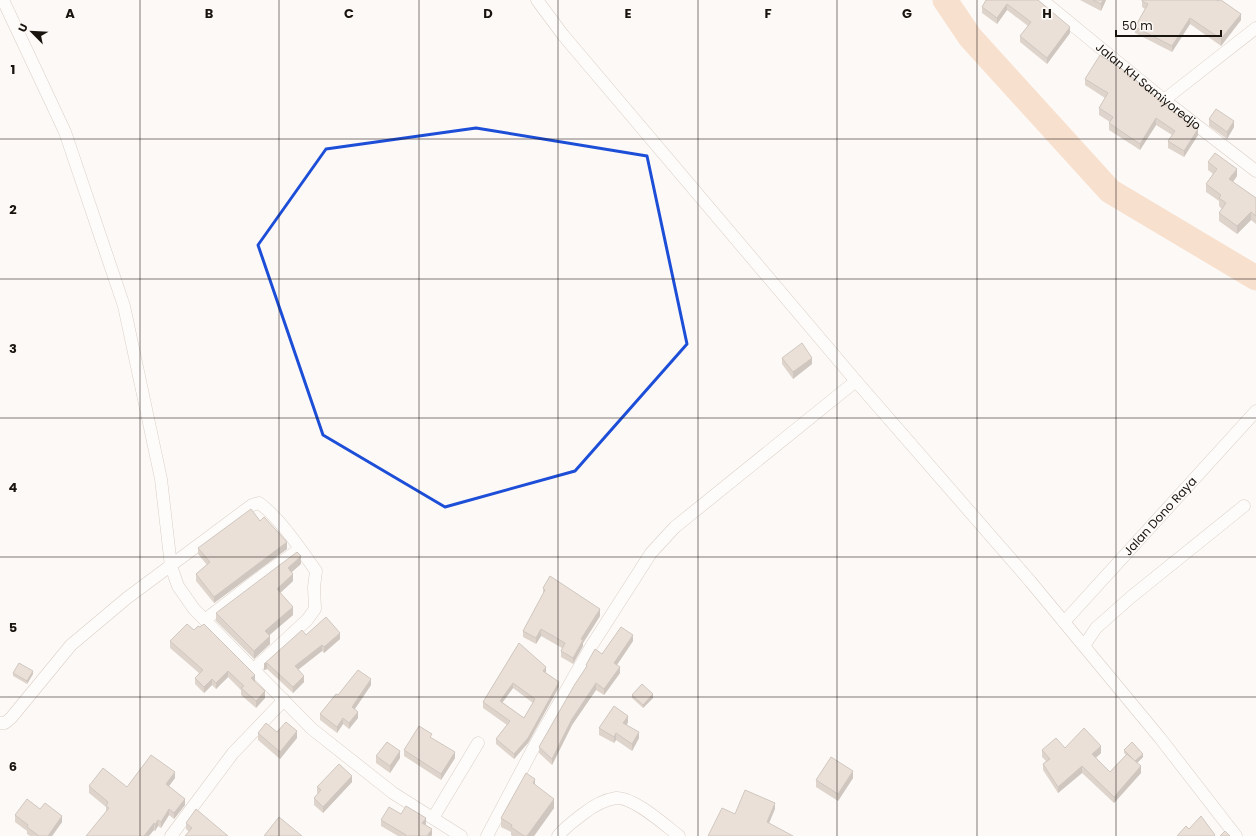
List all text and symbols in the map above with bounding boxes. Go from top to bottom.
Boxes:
text: A [65,4,75,23]
text: B [205,4,214,23]
text: C [344,4,354,23]
text: D [483,4,493,23]
text: E [624,4,632,23]
text: F [764,4,772,23]
text: G [902,4,912,23]
text: H [1042,4,1052,23]
north arrow [12,12,52,52]
scale bar [1116,12,1221,38]
text: 50 m [1122,17,1153,34]
text: U [14,21,32,35]
street label: Jalan KH Samiyoredjo [1092,38,1205,134]
text: 1 [11,60,15,79]
text: 2 [9,200,17,219]
text: 3 [9,339,17,358]
street label: Jalan Dono Raya [1119,473,1200,559]
text: 4 [9,478,18,497]
text: 5 [9,618,17,637]
text: 6 [9,757,17,776]

